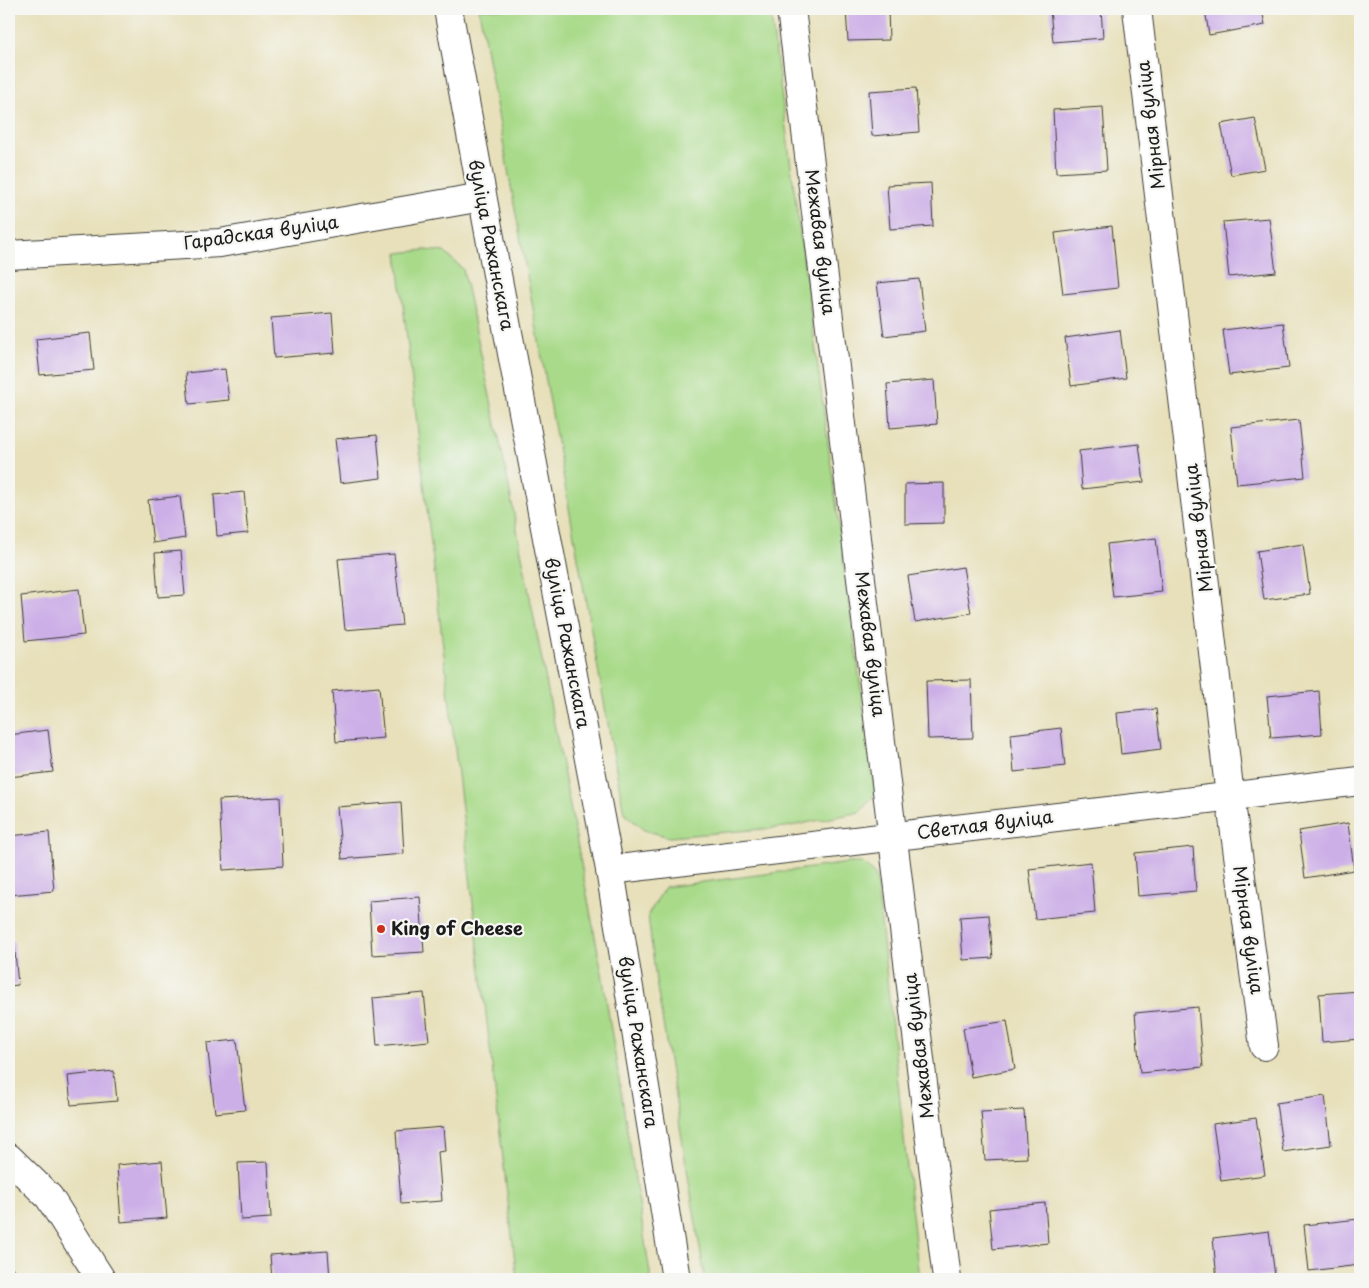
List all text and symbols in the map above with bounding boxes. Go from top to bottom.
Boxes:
street label: Мірная вуліца [1128,59,1171,191]
street label: вуліца Ражанскага [463,157,522,333]
street label: Межавая вуліца [799,167,844,316]
street label: Гарадская вуліца [182,207,340,256]
street label: Мірная вуліца [1176,462,1219,594]
street label: вуліца Ражанскага [539,555,598,731]
street label: Межавая вуліца [849,569,894,718]
street label: Светлая вуліца [915,802,1054,845]
street label: Мірная вуліца [1227,864,1272,996]
place label: King of Cheese [391,914,523,941]
marker: King of Cheese [375,923,387,935]
street label: вуліца Ражанскага [613,954,666,1130]
street label: Межавая вуліца [895,972,940,1121]

